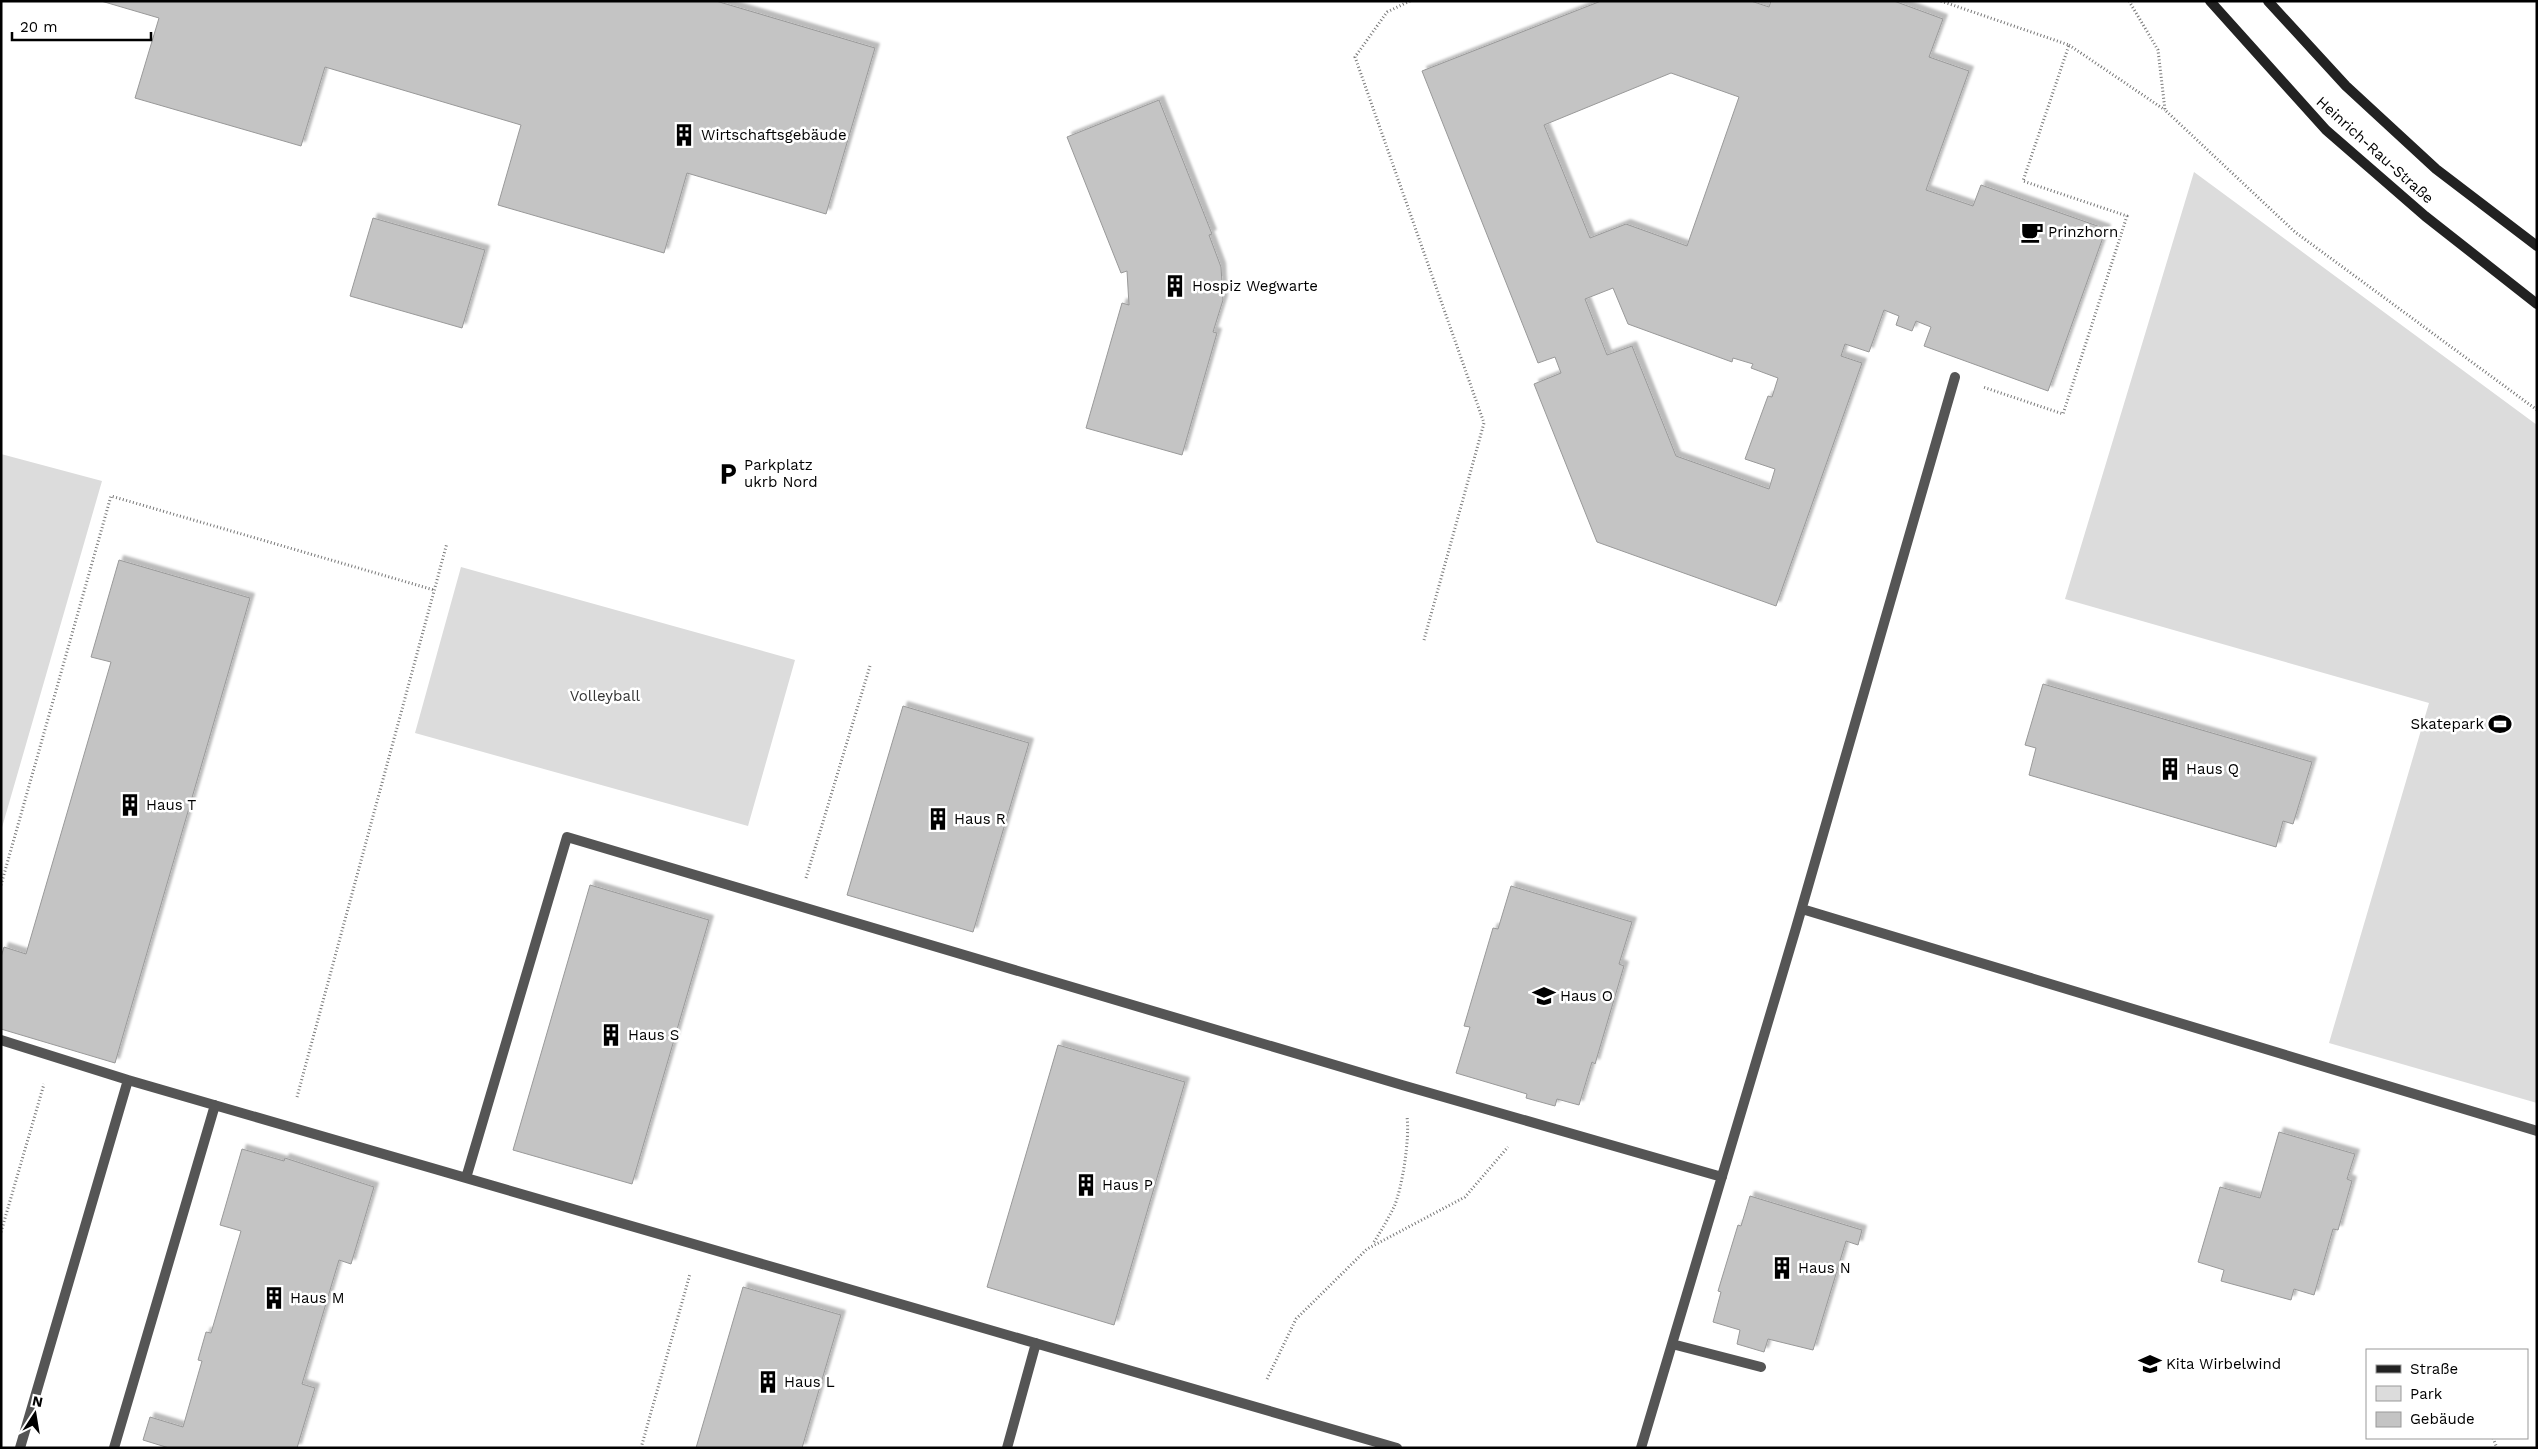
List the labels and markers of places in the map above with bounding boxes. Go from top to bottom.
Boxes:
building icon: Wirtschaftsgebäude [671,122,697,148]
place label: Wirtschaftsgebäude [701,126,847,144]
cafe icon: Prinzhorn [2019,219,2045,245]
place label: Prinzhorn [2048,223,2118,241]
building icon: Hospiz Wegwarte [1162,273,1188,299]
place label: Hospiz Wegwarte [1192,277,1318,295]
place label: Parkplatz ukrb Nord [744,456,818,491]
parking icon: Parkplatz ukrb Nord [715,461,741,487]
sports icon: Skatepark [2487,711,2513,737]
place label: Skatepark [2410,715,2484,733]
building icon: Haus Q [2157,756,2183,782]
place label: Haus Q [2186,760,2239,778]
building icon: Haus T [117,792,143,818]
place label: Haus T [146,796,196,814]
building icon: Haus R [925,806,951,832]
place label: Haus R [954,810,1006,828]
school or university icon: Haus O [1531,983,1557,1009]
place label: Haus O [1560,987,1613,1005]
building icon: Haus S [598,1022,624,1048]
place label: Haus S [628,1026,679,1044]
building icon: Haus P [1073,1172,1099,1198]
place label: Haus P [1102,1176,1153,1194]
building icon: Haus N [1769,1255,1795,1281]
place label: Haus N [1798,1259,1851,1277]
building icon: Haus M [261,1285,287,1311]
place label: Haus M [290,1289,345,1307]
school or university icon: Kita Wirbelwind [2137,1351,2163,1377]
place label: Kita Wirbelwind [2166,1355,2281,1373]
building icon: Haus L [755,1369,781,1395]
place label: Haus L [784,1373,835,1391]

